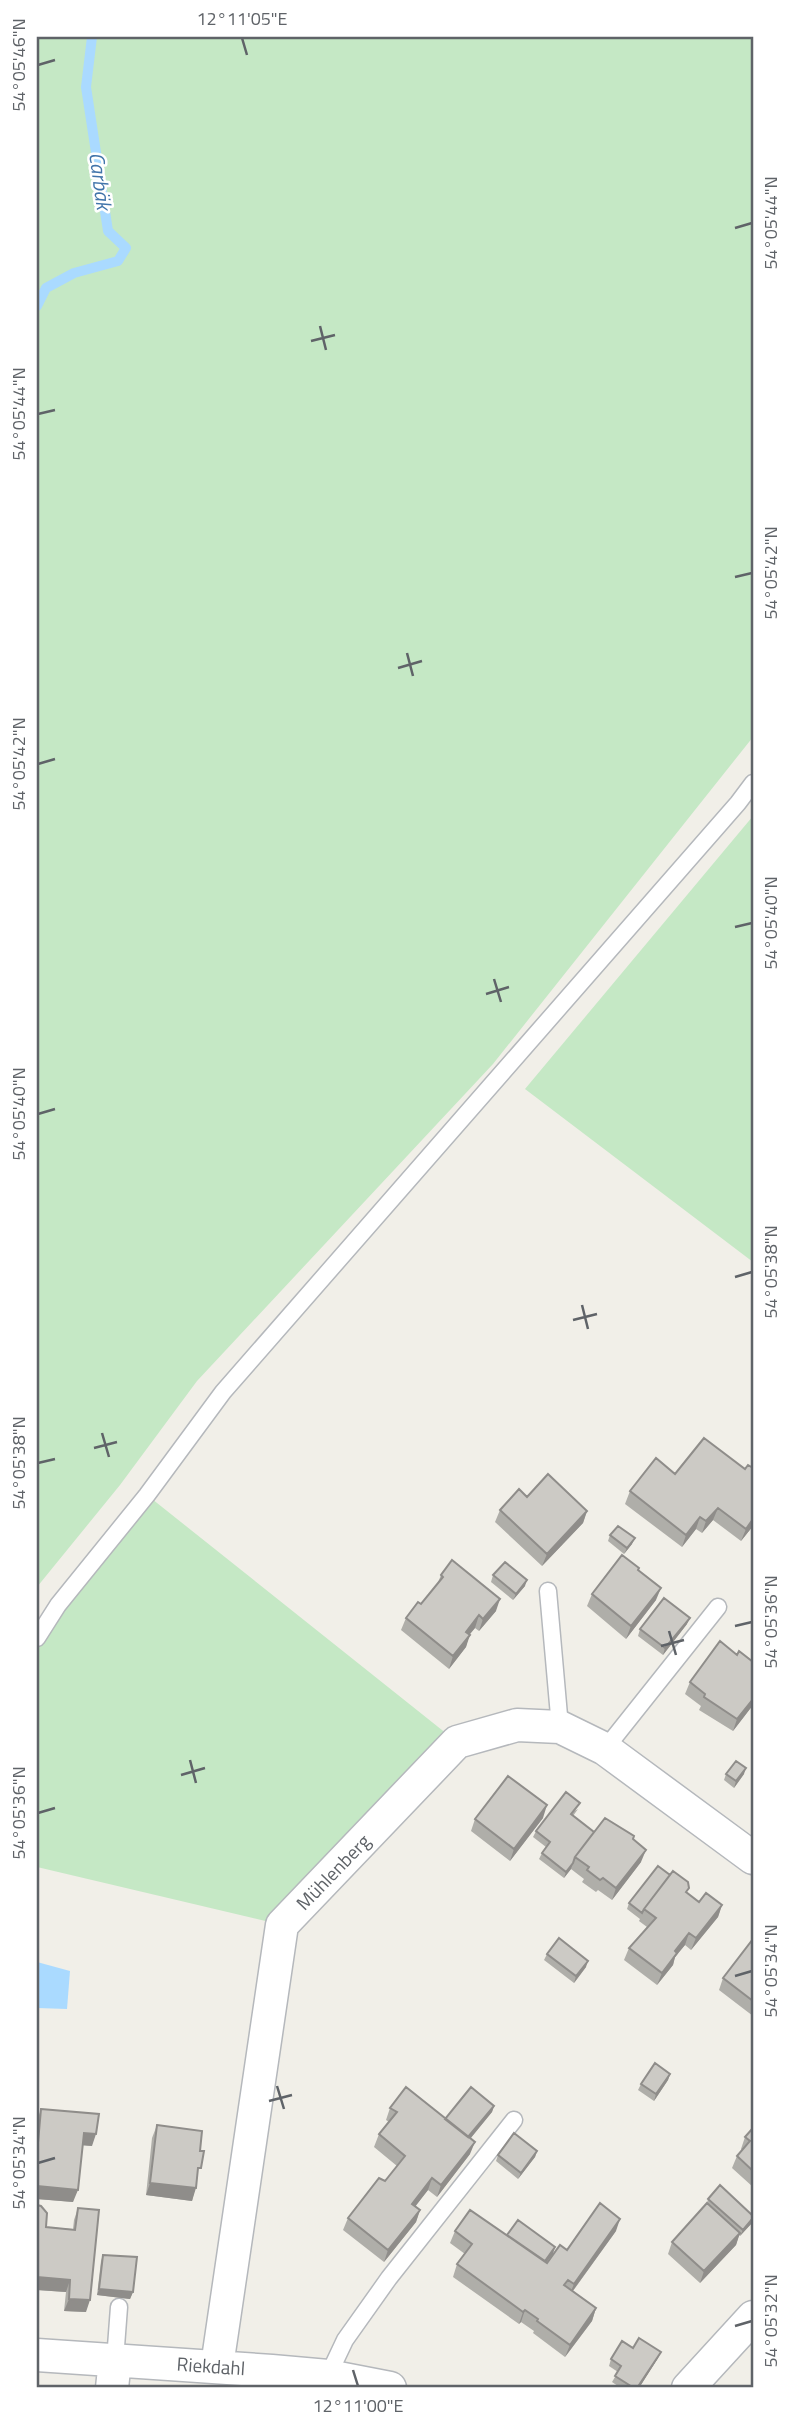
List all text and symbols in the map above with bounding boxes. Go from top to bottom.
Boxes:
text: 12°11'05"E [197,5,288,32]
text: 54°05'46"N [5,18,32,112]
water label: Carbäk [81,150,121,214]
text: 54°05'44"N [757,176,784,270]
text: 54°05'44"N [5,367,32,461]
text: 54°05'42"N [757,526,784,620]
text: 54°05'42"N [5,717,32,811]
text: 54°05'40"N [757,876,784,970]
text: 54°05'40"N [5,1067,32,1161]
text: 54°05'38"N [757,1225,784,1319]
text: 54°05'38"N [5,1416,32,1510]
text: 54°05'36"N [757,1575,784,1669]
text: 54°05'36"N [5,1766,32,1860]
street label: Mühlenberg [289,1827,377,1916]
text: 54°05'34"N [757,1924,784,2018]
text: 54°05'34"N [5,2116,32,2210]
text: 54°05'32"N [757,2274,784,2368]
street label: Riekdahl [176,2349,246,2382]
text: 12°11'00"E [313,2392,404,2419]

